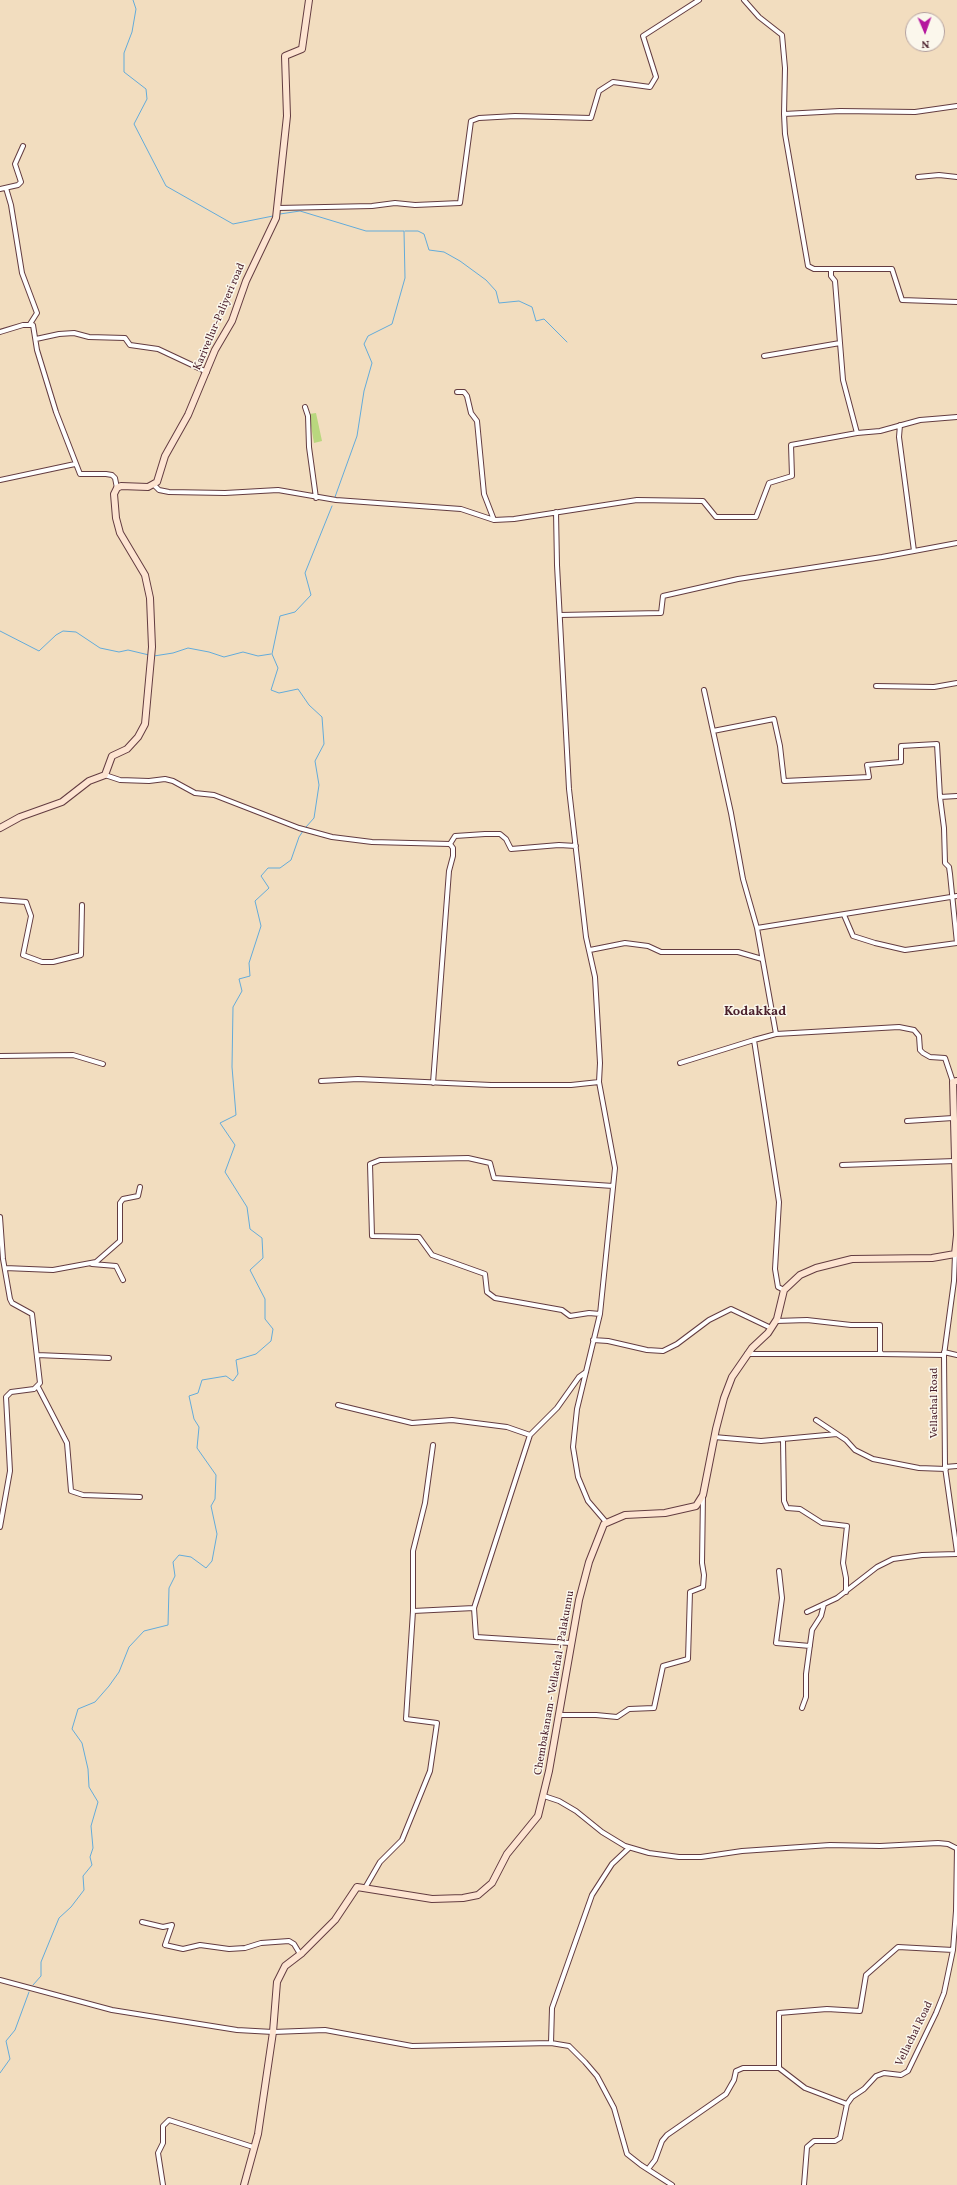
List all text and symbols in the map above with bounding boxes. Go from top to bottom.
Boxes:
north arrow [905,12,945,52]
text: N [921,36,930,51]
street label: Karivellur-Paliyeri road [191,261,249,373]
district label: Kodakkad [724,1005,786,1021]
street label: Vellachal Road [928,1368,942,1438]
street label: Chembakanam - Vellachal - Palakunnu [532,1590,578,1776]
street label: Vellachal Road [894,1999,936,2069]

